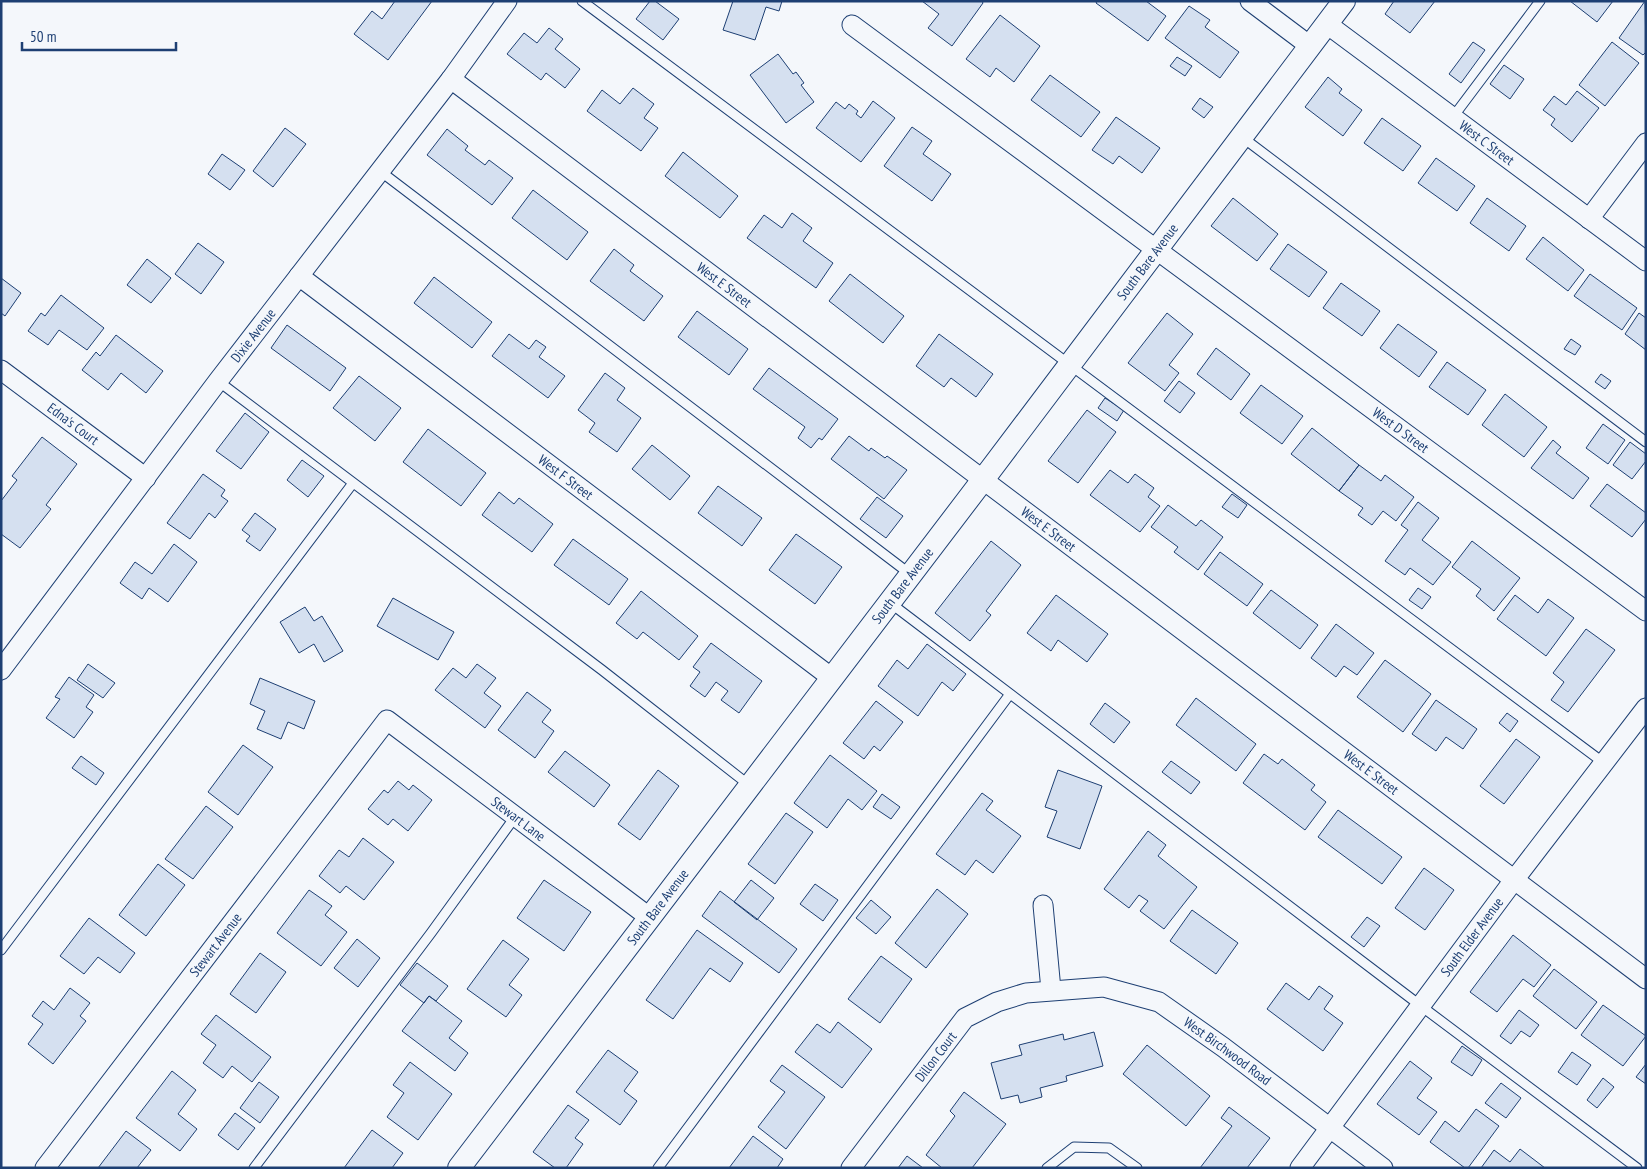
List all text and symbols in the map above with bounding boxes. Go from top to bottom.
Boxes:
scale bar [22,20,176,52]
text: 50 m [30,27,56,46]
street label: West C Street [1456,116,1518,169]
street label: South Bare Avenue [1113,220,1182,304]
street label: West E Street [693,258,755,311]
street label: Dixie Avenue [227,305,280,366]
street label: Edna's Court [44,399,102,449]
street label: West D Street [1369,403,1433,457]
street label: West F Street [535,451,597,504]
street label: West E Street [1017,502,1080,556]
street label: South Bare Avenue [868,544,937,627]
street label: West E Street [1340,746,1402,799]
street label: Stewart Lane [488,793,549,845]
street label: South Bare Avenue [623,865,693,949]
street label: South Elder Avenue [1436,894,1507,980]
street label: Stewart Avenue [185,909,246,980]
street label: West Birchwood Road [1180,1013,1275,1089]
street label: Dillon Court [911,1028,961,1085]

